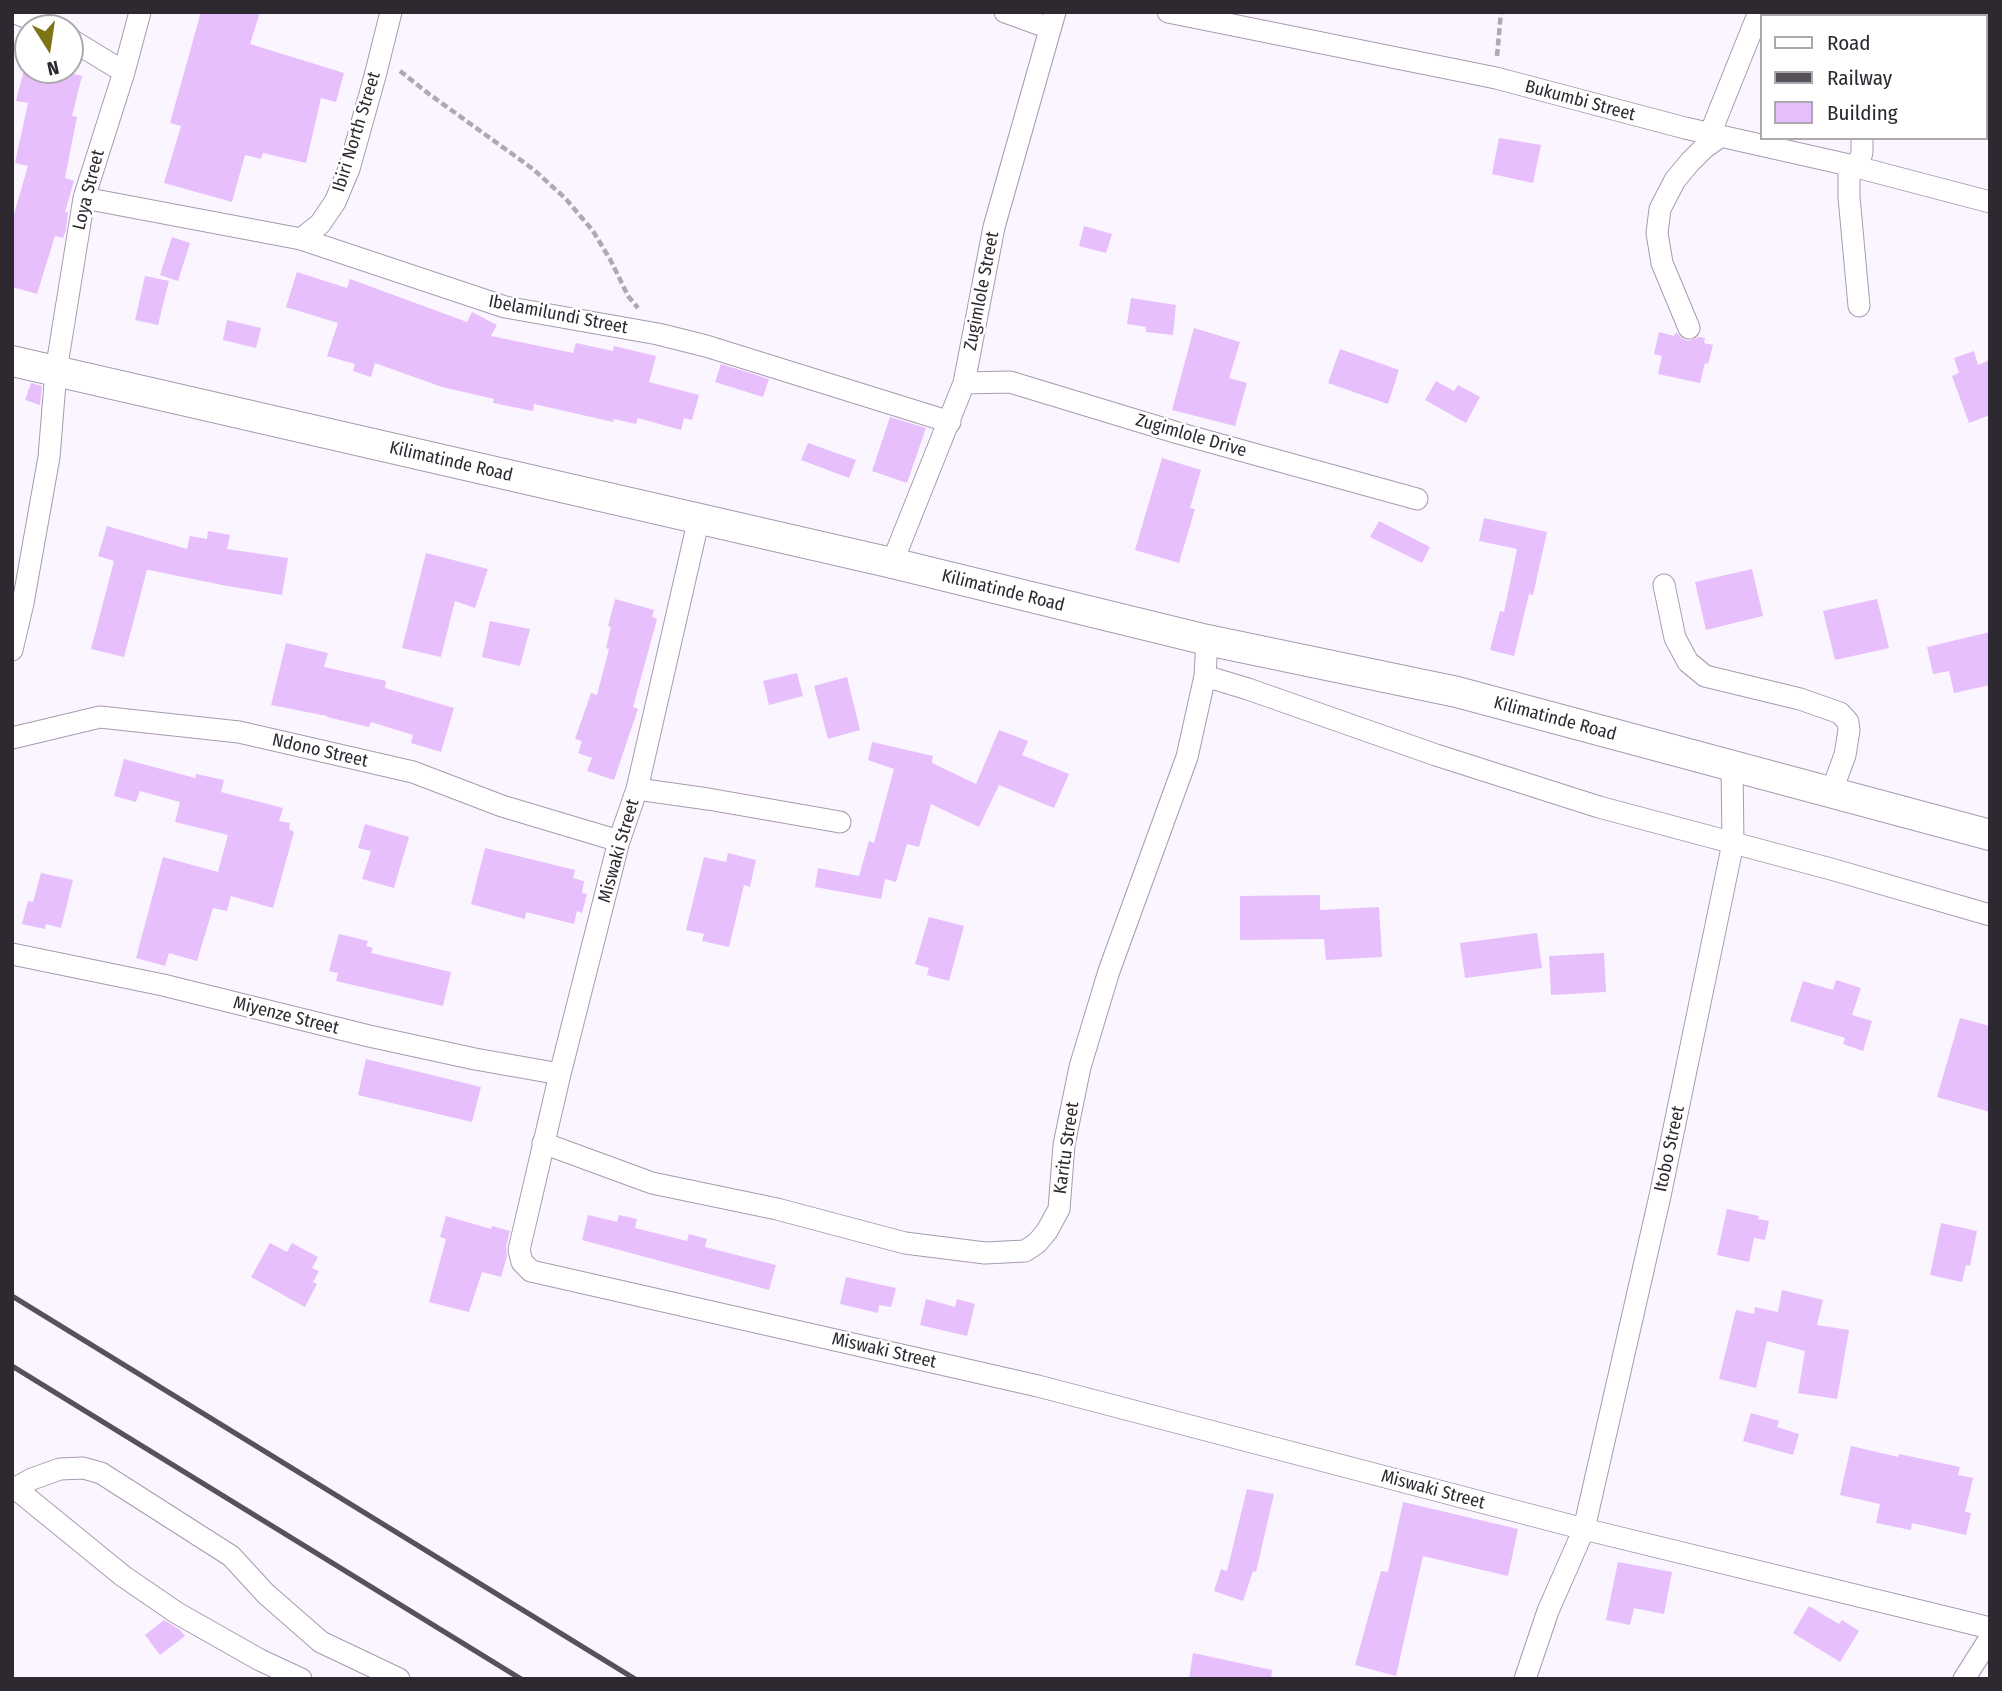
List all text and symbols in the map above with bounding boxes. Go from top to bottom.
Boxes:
north arrow [14,14,84,84]
legend [1760,14,1988,140]
text: Road [1827,30,1871,56]
text: N [45,56,61,81]
text: Railway [1827,65,1892,91]
street label: Ibiri North Street [328,69,386,195]
street label: Bukumbi Street [1522,76,1638,126]
text: Building [1827,100,1898,126]
street label: Loya Street [69,148,109,232]
street label: Zugimlole Street [960,230,1004,352]
street label: Ibelamilundi Street [487,291,629,339]
street label: Zugimlole Drive [1133,410,1249,462]
street label: Kilimatinde Road [387,437,515,487]
street label: Kilimatinde Road [939,565,1067,617]
street label: Kilimatinde Road [1491,692,1619,746]
street label: Ndono Street [270,730,370,772]
street label: Miswaki Street [594,797,644,905]
street label: Miyenze Street [231,992,341,1040]
street label: Karitu Street [1050,1101,1084,1195]
street label: Itobo Street [1650,1104,1690,1194]
street label: Miswaki Street [830,1328,938,1374]
street label: Miswaki Street [1379,1466,1487,1514]

